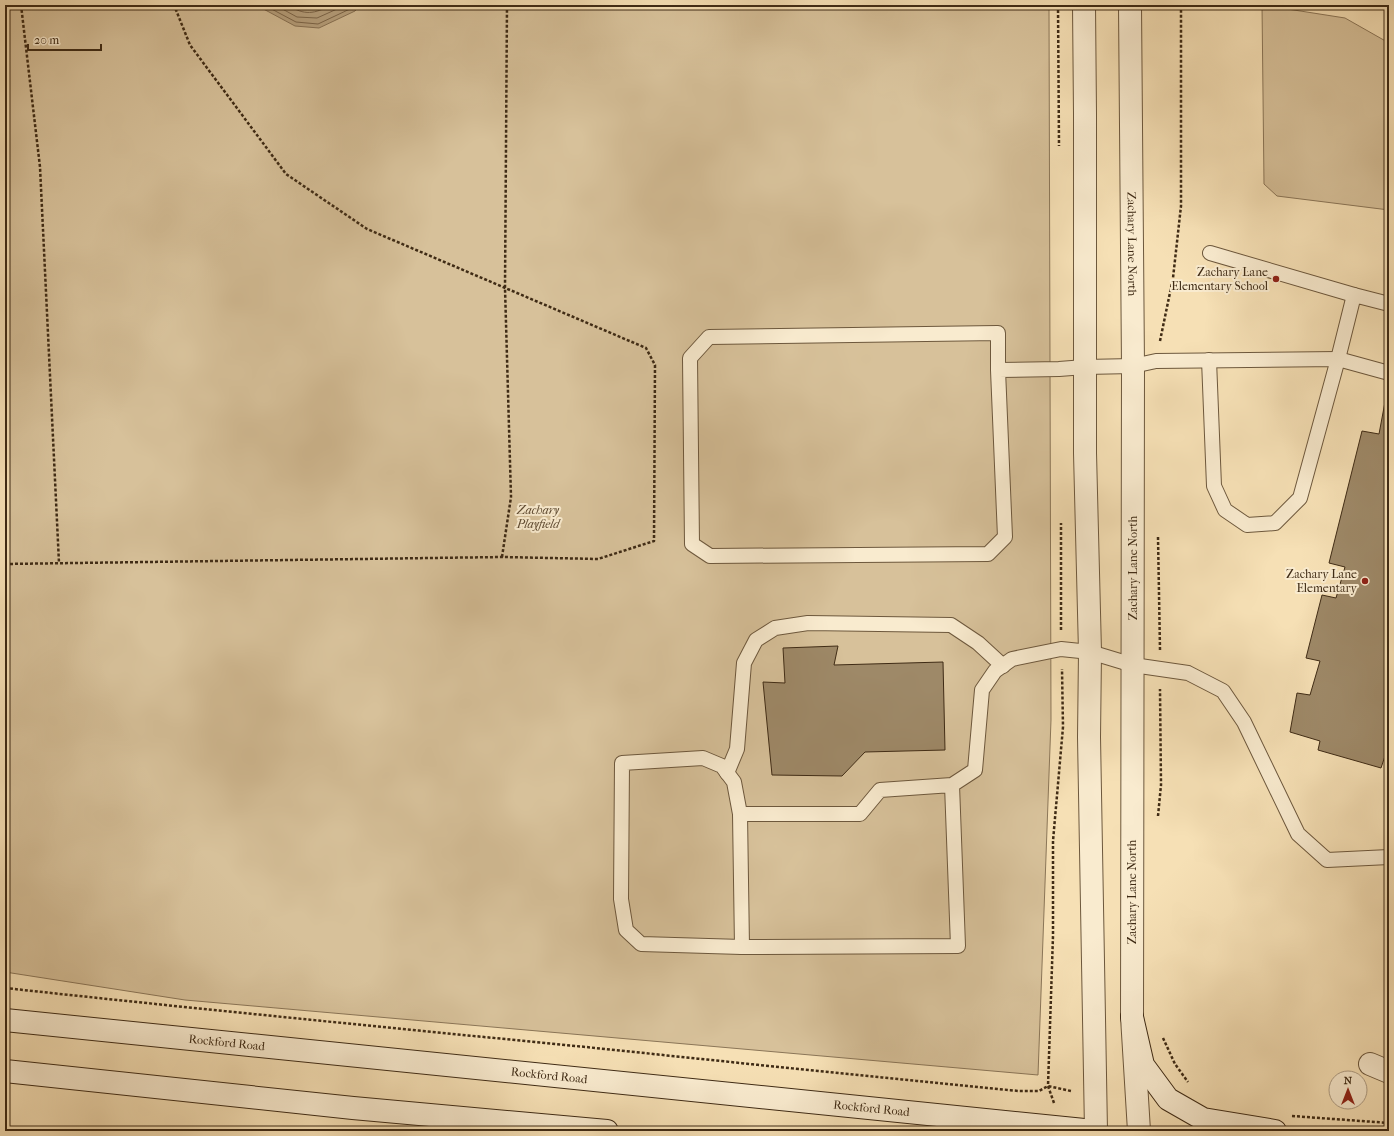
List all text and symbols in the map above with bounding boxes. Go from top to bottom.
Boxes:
scale bar [28,26,101,52]
text: 20 m [34,33,59,47]
street label: Zachary Lane North [1125,192,1139,297]
place label: Zachary Lane Elementary School [1171,265,1269,293]
marker: Zachary Lane Elementary School [1271,274,1281,284]
park label: Zachary Playfield [516,503,561,531]
street label: Zachary Lane North [1126,515,1140,620]
place label: Zachary Lane Elementary [1286,567,1358,595]
marker: Zachary Lane Elementary [1360,576,1370,586]
street label: Zachary Lane North [1125,839,1139,944]
street label: Rockford Road [188,1032,266,1054]
street label: Rockford Road [510,1065,589,1086]
north arrow [1328,1070,1368,1110]
text: N [1344,1074,1353,1087]
street label: Rockford Road [833,1097,911,1119]

